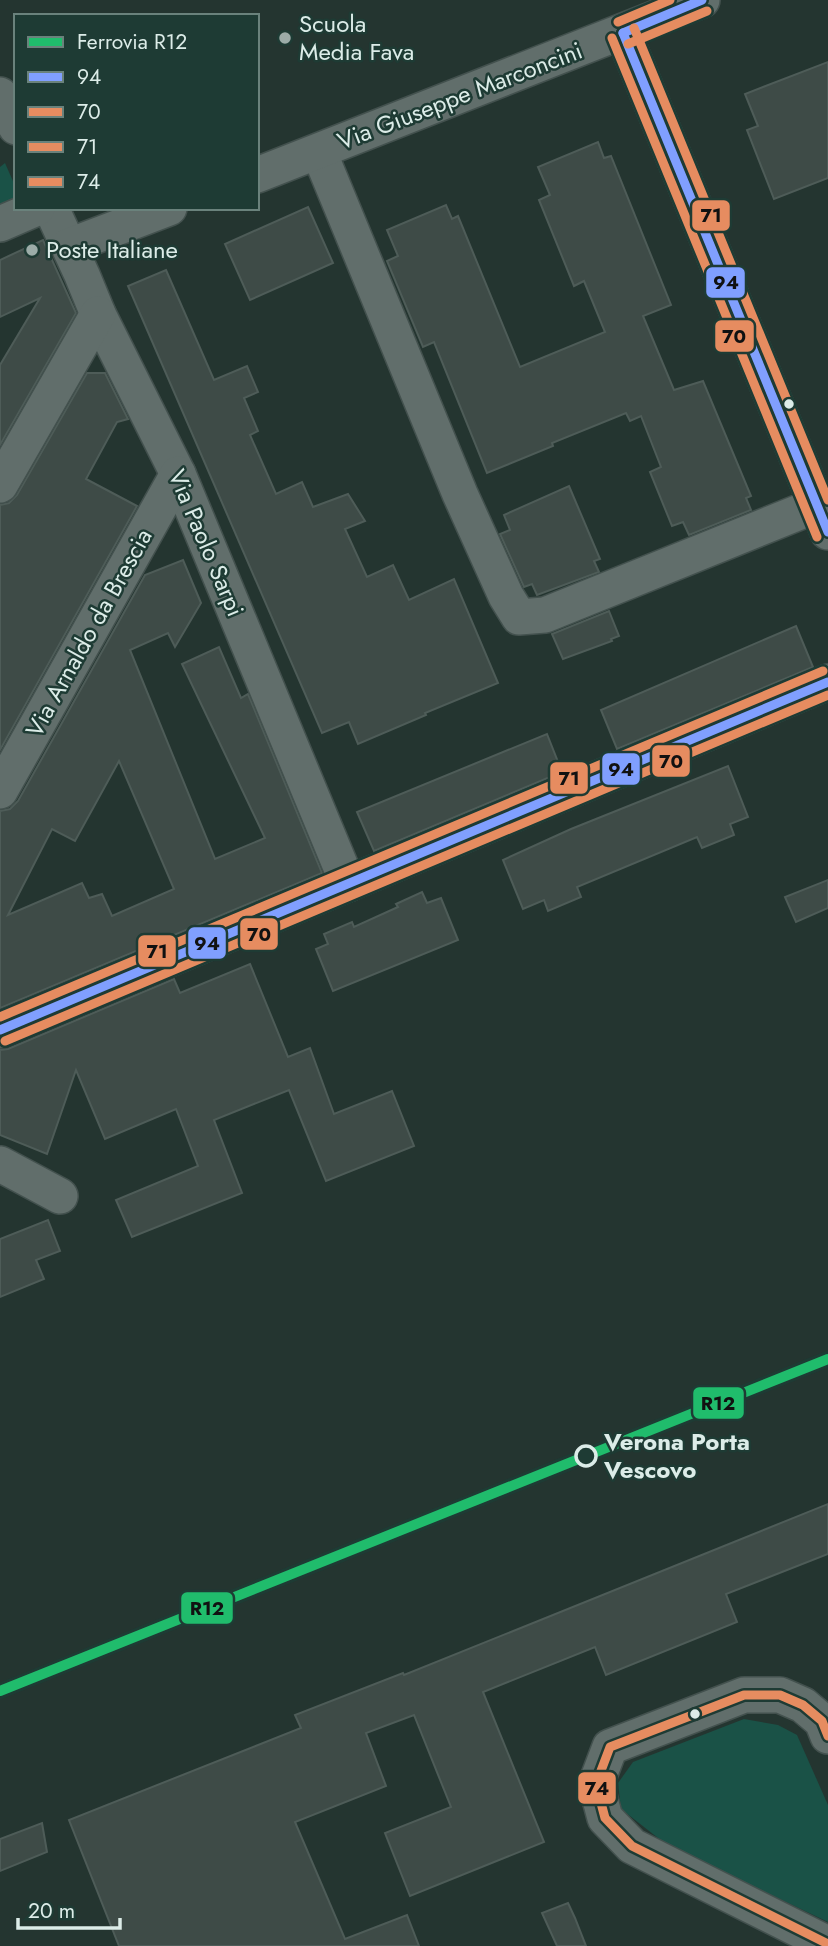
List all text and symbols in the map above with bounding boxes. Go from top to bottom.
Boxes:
place label: Scuola Media Fava [299,6,414,69]
legend [14,14,259,210]
text: Ferrovia R12 [77,27,187,57]
marker: Scuola Media Fava [277,30,293,46]
street label: Via Giuseppe Marconcini [332,33,587,158]
text: 94 [77,62,101,92]
text: 70 [77,97,101,127]
text: 71 [77,132,97,162]
text: 74 [77,167,100,197]
line badge: 71 [691,199,731,232]
text: 71 [700,202,722,229]
place label: Poste Italiane [46,232,178,267]
marker: Poste Italiane [24,242,40,258]
line badge: 94 [705,266,746,299]
text: 94 [713,269,739,296]
line badge: 70 [714,319,755,353]
text: 70 [722,323,746,350]
unlabelled marker [782,397,796,411]
street label: Via Paolo Sarpi [160,464,253,622]
street label: Via Arnaldo da Brescia [17,522,160,743]
line badge: 70 [651,744,691,778]
text: 70 [659,748,683,775]
line badge: 94 [601,752,641,786]
text: 94 [608,756,634,783]
line badge: 71 [549,761,589,795]
text: 71 [558,765,580,792]
line badge: 70 [239,917,279,951]
text: 70 [247,921,271,948]
line badge: 94 [187,926,227,960]
text: 94 [194,930,220,957]
line badge: 71 [137,934,177,968]
text: 71 [146,938,168,965]
line badge: R12 [692,1386,745,1420]
text: R12 [701,1390,735,1417]
place label: Verona Porta Vescovo [603,1424,750,1487]
marker: Verona Porta Vescovo [575,1445,597,1467]
line badge: R12 [180,1591,234,1625]
text: R12 [190,1595,224,1622]
unlabelled marker [688,1707,702,1721]
line badge: 74 [577,1771,617,1805]
text: 74 [585,1775,609,1802]
scale bar [18,1886,119,1930]
text: 20 m [28,1896,75,1926]

